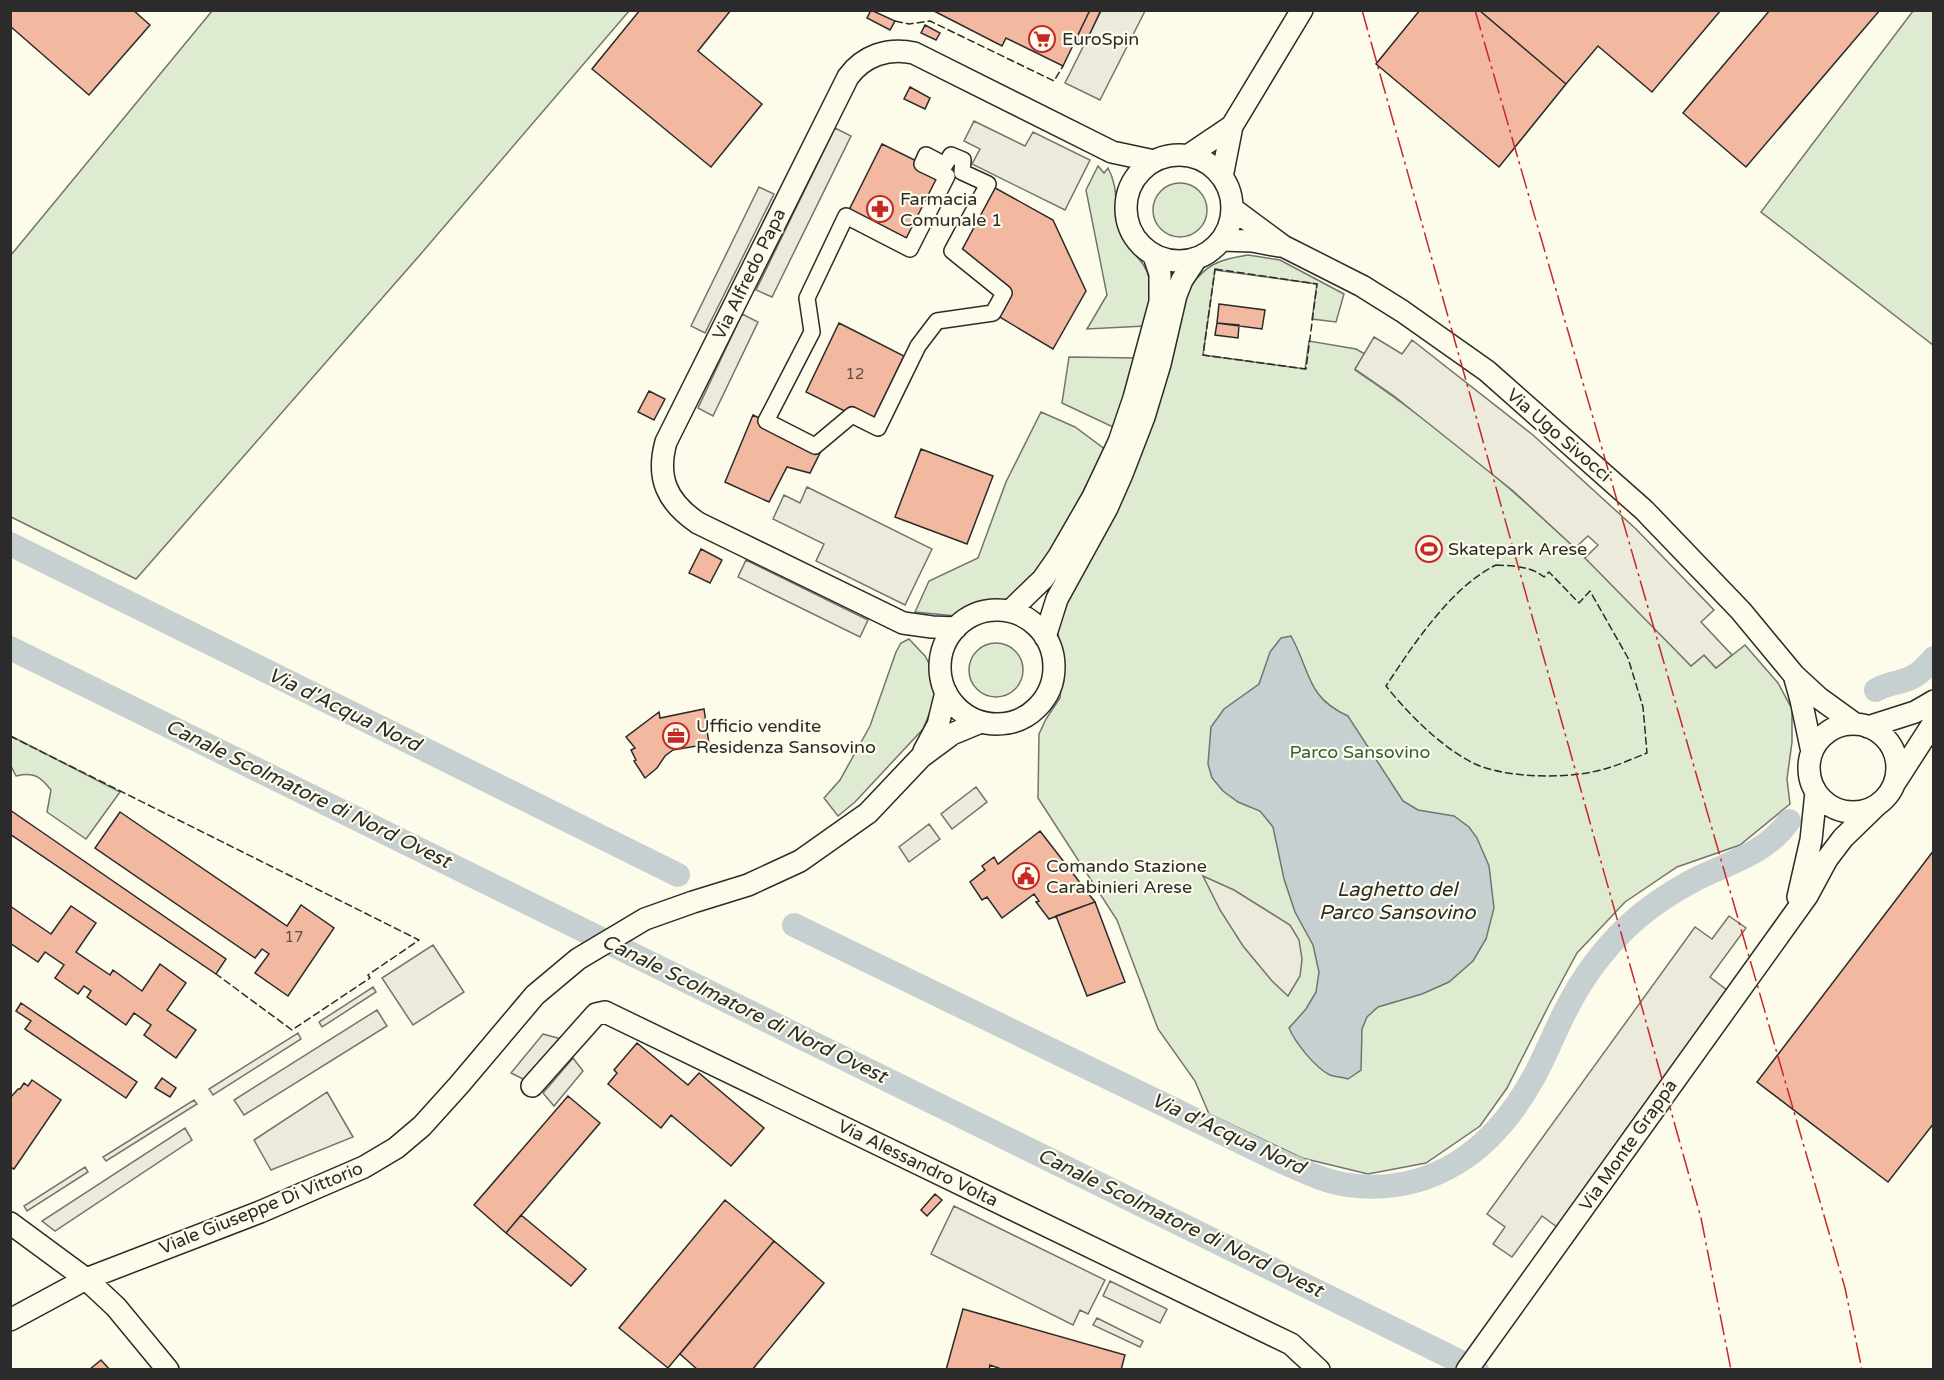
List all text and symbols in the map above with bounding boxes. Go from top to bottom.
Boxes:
supermarket icon: EuroSpin [1027,24,1057,54]
place label: EuroSpin [1062,28,1139,50]
place label: Farmacia Comunale 1 [900,188,1002,231]
pharmacy icon: Farmacia Comunale 1 [865,194,895,224]
street label: Via Alfredo Papa [708,205,790,343]
house number: 12 [846,365,864,383]
street label: Via Ugo Sivocci [1502,384,1616,486]
sports icon: Skatepark Arese [1414,534,1444,564]
place label: Skatepark Arese [1448,538,1587,560]
water label: Via d'Acqua Nord [264,663,426,758]
water label: Canale Scolmatore di Nord Ovest [162,714,457,875]
place label: Ufficio vendite Residenza Sansovino [696,715,876,758]
office icon: Ufficio vendite Residenza Sansovino [661,721,691,751]
park label: Parco Sansovino [1289,741,1431,763]
place label: Comando Stazione Carabinieri Arese [1046,855,1207,898]
public building icon: Comando Stazione Carabinieri Arese [1011,861,1041,891]
water label: Laghetto del Parco Sansovino [1319,878,1476,925]
house number: 17 [285,928,303,946]
water label: Canale Scolmatore di Nord Ovest [598,929,893,1090]
street label: Via Monte Grappa [1574,1075,1682,1215]
water label: Via d'Acqua Nord [1147,1088,1311,1181]
street label: Via Alessandro Volta [834,1115,1002,1211]
water label: Canale Scolmatore di Nord Ovest [1034,1143,1329,1304]
street label: Viale Giuseppe Di Vittorio [156,1157,366,1259]

